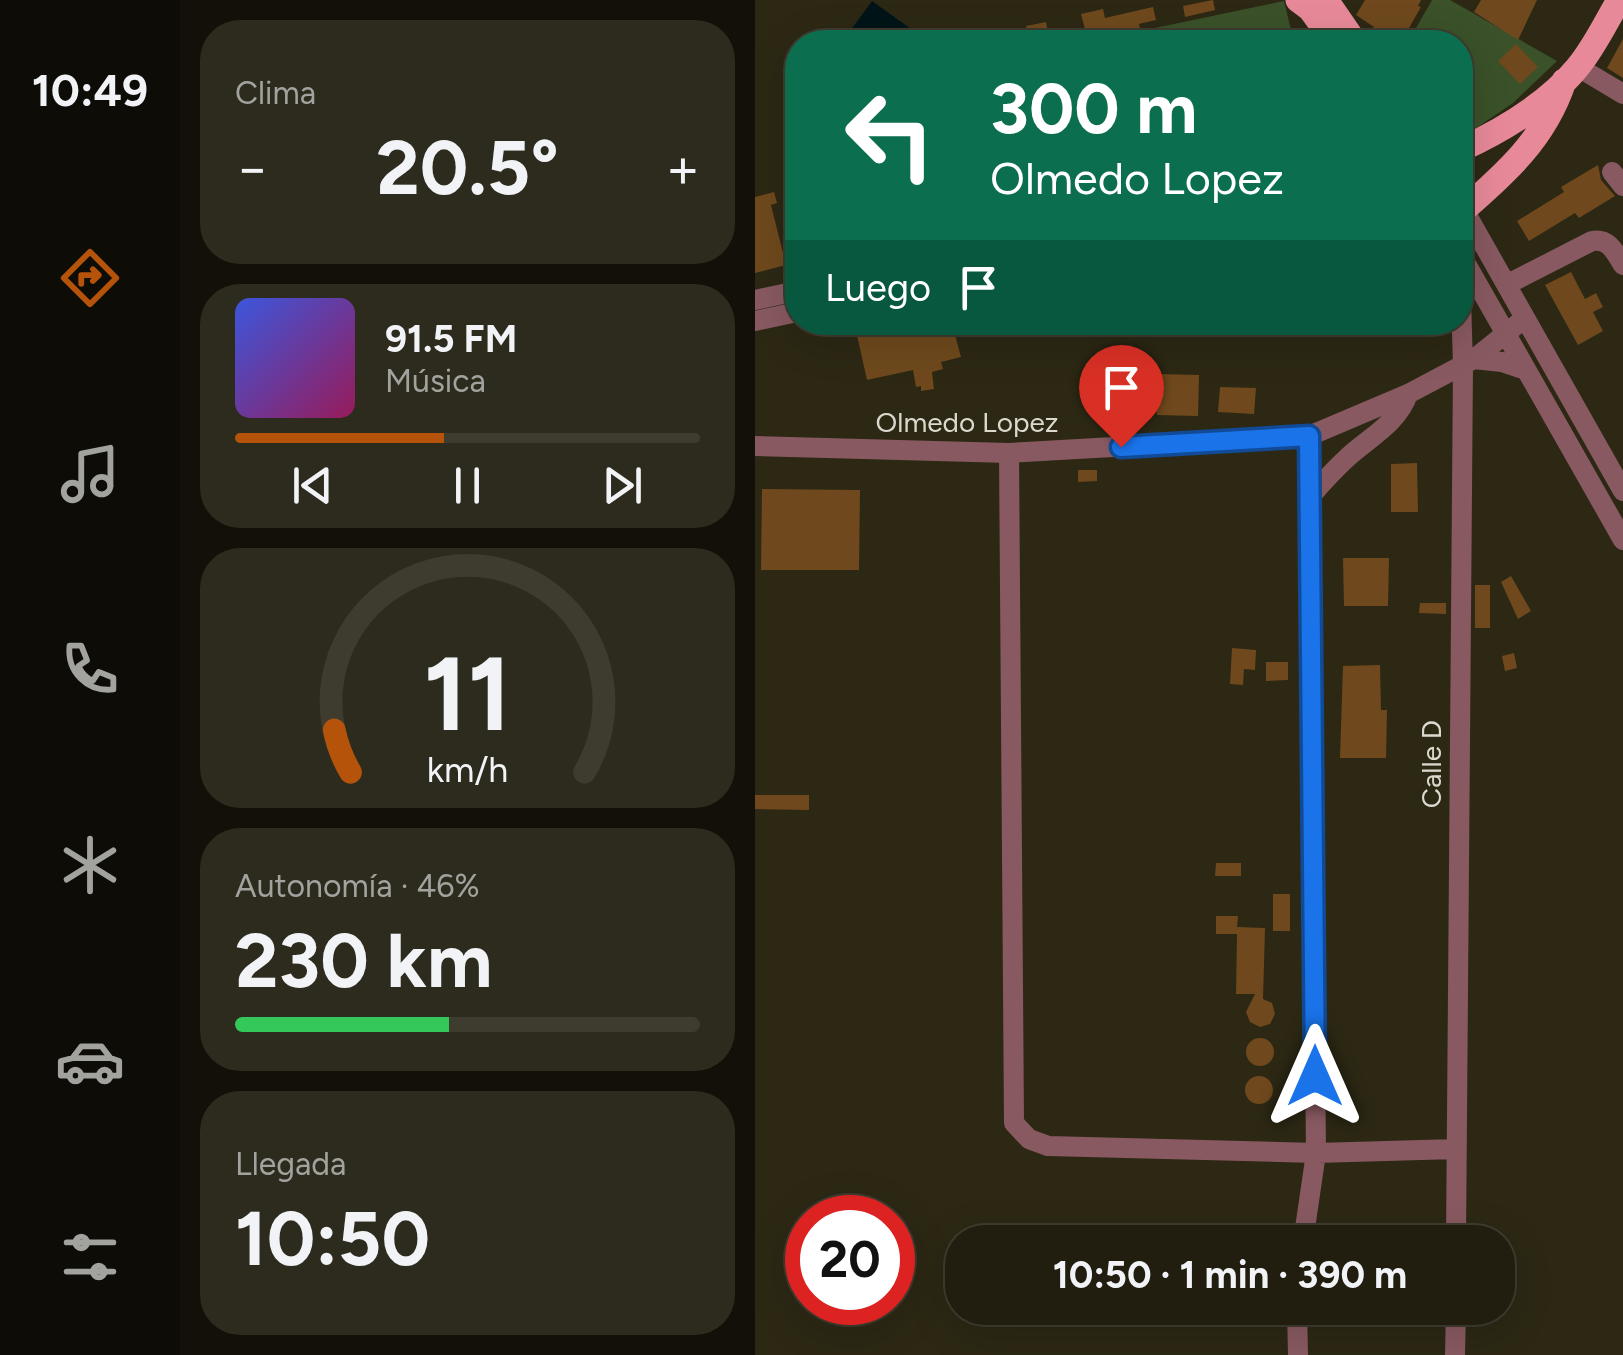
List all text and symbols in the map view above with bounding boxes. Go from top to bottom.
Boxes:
text: 10:49 [32,63,148,117]
text: 300 m [990,66,1197,151]
icon: left [825,70,955,200]
text: Clima [235,74,316,112]
text: 20.5° [376,123,559,213]
text: − [235,135,269,201]
text: + [666,135,700,201]
text: Olmedo Lopez [990,151,1284,205]
icon: directions [55,243,125,313]
icon: arrive [951,260,1006,315]
text: Luego [825,265,931,311]
text: 91.5 FM [385,316,517,362]
pin [1079,345,1164,448]
icon: arrive [1094,360,1149,415]
text: Música [385,362,486,400]
street label: Olmedo Lopez [876,405,1058,439]
icon: music [55,439,125,509]
icon: previous [285,458,340,513]
icon: pause [440,458,495,513]
icon: next [595,458,650,513]
text: 11 [424,631,511,756]
icon: phone [55,634,125,704]
street label: Calle D [1414,720,1448,808]
text: km/h [427,748,508,791]
icon: climate [55,830,125,900]
text: Autonomía · 46% [235,867,480,905]
text: 230 km [235,916,492,1006]
position arrow [1263,1024,1367,1128]
icon: car [55,1026,125,1096]
text: Llegada [235,1145,346,1183]
text: 10:50 [235,1194,430,1284]
speed limit sign: 20 [785,1195,915,1325]
icon: filters [55,1222,125,1292]
text: 10:50 · 1 min · 390 m [1053,1252,1407,1298]

